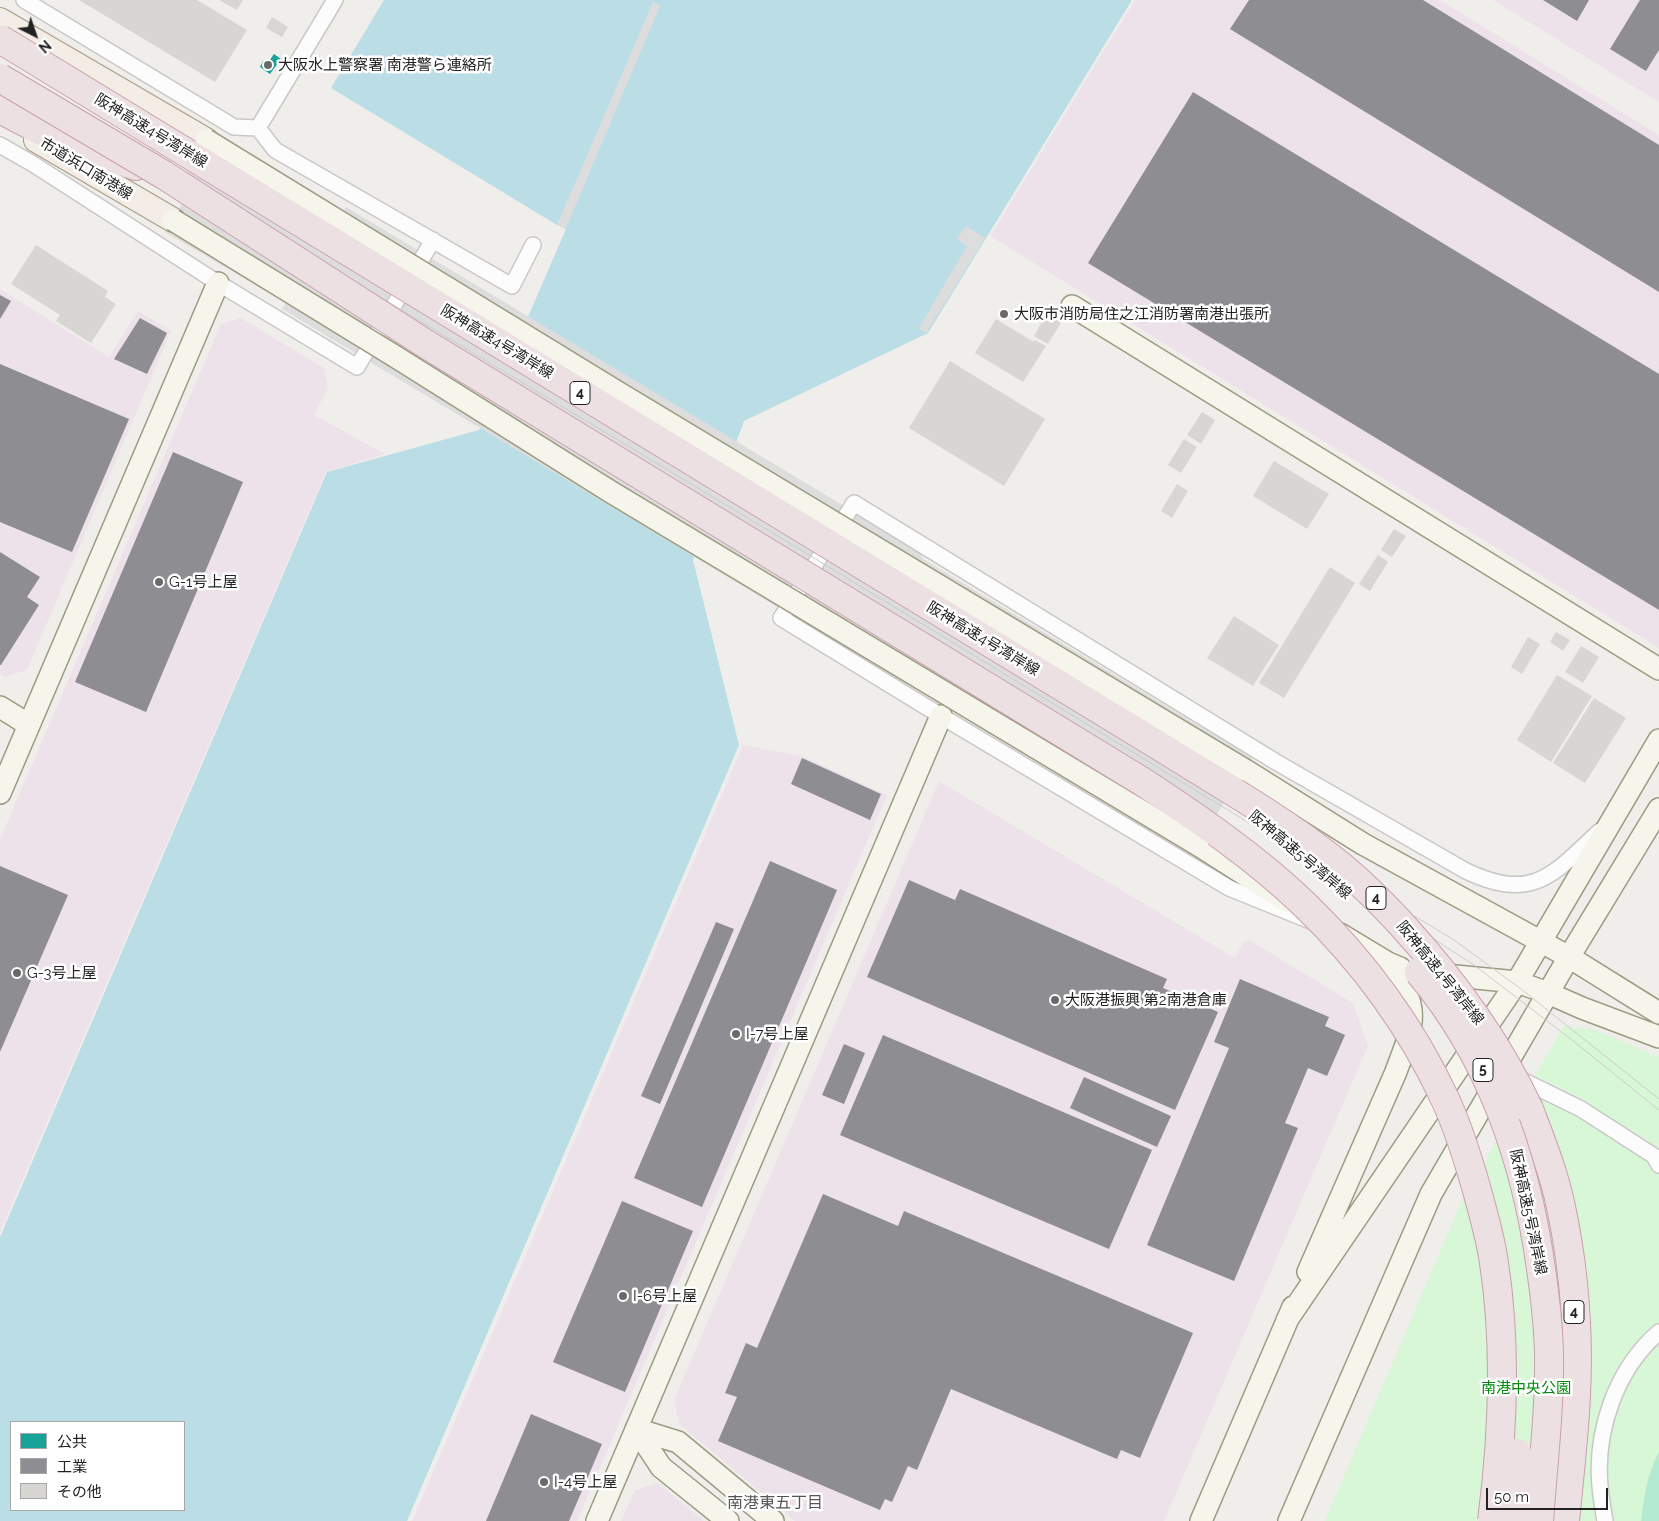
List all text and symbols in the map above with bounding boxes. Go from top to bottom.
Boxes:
north arrow [10,10,60,60]
text: N [36,37,54,56]
place label: 大阪水上警察署 南港警ら連絡所 [278,56,492,74]
marker: 大阪水上警察署 南港警ら連絡所 [262,59,274,71]
street label: 阪神高速4号湾岸線 [91,90,211,172]
street label: 市道浜口南港線 [36,134,136,204]
street label: 阪神高速4号湾岸線 [437,301,557,383]
place label: 大阪市消防局住之江消防署南港出張所 [1014,305,1269,323]
marker: 大阪市消防局住之江消防署南港出張所 [998,308,1010,320]
road number: 4 [570,382,590,404]
place label: G-1号上屋 [169,573,237,591]
marker: G-1号上屋 [153,576,165,588]
street label: 阪神高速4号湾岸線 [923,598,1043,680]
street label: 阪神高速5号湾岸線 [1245,807,1355,903]
road number: 4 [1366,886,1386,910]
street label: 阪神高速4号湾岸線 [1393,918,1487,1028]
place label: G-3号上屋 [27,964,97,982]
marker: G-3号上屋 [11,967,23,979]
place label: 大阪港振興 第2南港倉庫 [1065,991,1227,1009]
marker: 大阪港振興 第2南港倉庫 [1049,994,1061,1006]
place label: I-7号上屋 [746,1025,809,1043]
marker: I-7号上屋 [730,1028,742,1040]
road number: 5 [1473,1058,1493,1082]
street label: 阪神高速5号湾岸線 [1506,1147,1550,1277]
place label: I-6号上屋 [633,1287,697,1305]
marker: I-6号上屋 [617,1290,629,1302]
road number: 4 [1564,1300,1584,1324]
park label: 南港中央公園 [1481,1379,1571,1397]
legend [10,1421,185,1511]
text: 公共 [57,1433,87,1451]
text: 工業 [57,1458,87,1476]
place label: I-4号上屋 [554,1473,617,1491]
marker: I-4号上屋 [538,1476,550,1488]
scale bar [1489,1478,1612,1510]
text: その他 [57,1483,102,1501]
text: 50 m [1494,1488,1529,1506]
district label: 南港東五丁目 [727,1493,823,1513]

